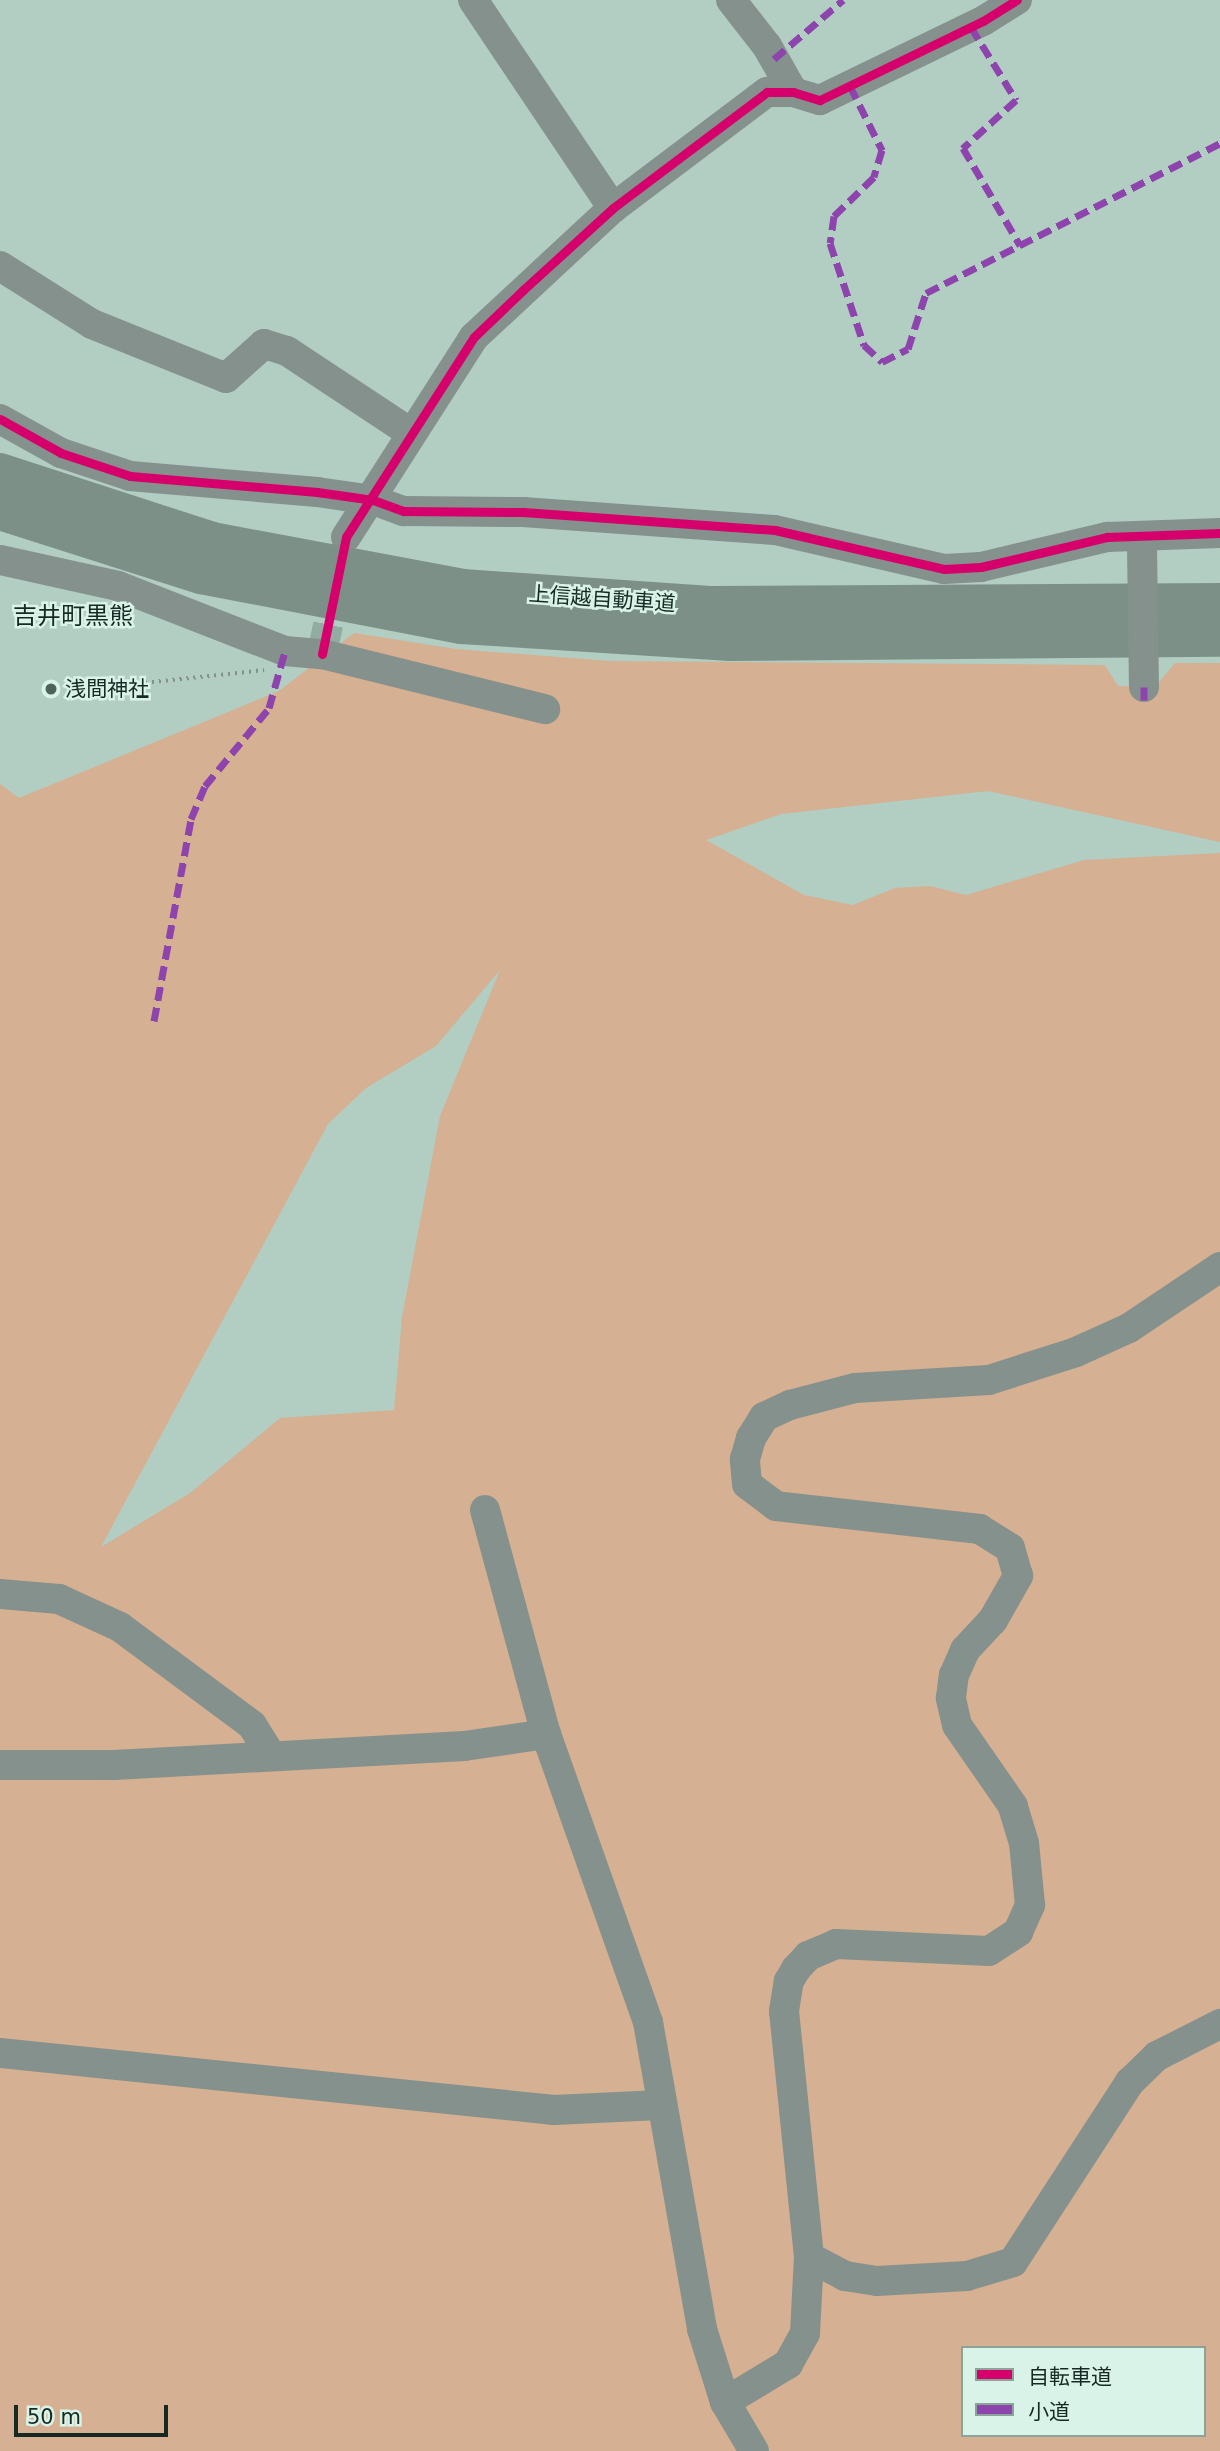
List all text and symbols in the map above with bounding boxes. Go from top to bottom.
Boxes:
street label: 上信越自動車道 [528,581,676,617]
district label: 吉井町黒熊 [13,603,133,631]
place label: 浅間神社 [65,676,149,702]
marker: 浅間神社 [43,681,59,697]
legend [961,2346,1206,2437]
text: 自転車道 [1028,2365,1112,2389]
scale bar [18,2392,172,2436]
text: 小道 [1028,2400,1070,2424]
text: 50 m [27,2405,81,2429]

